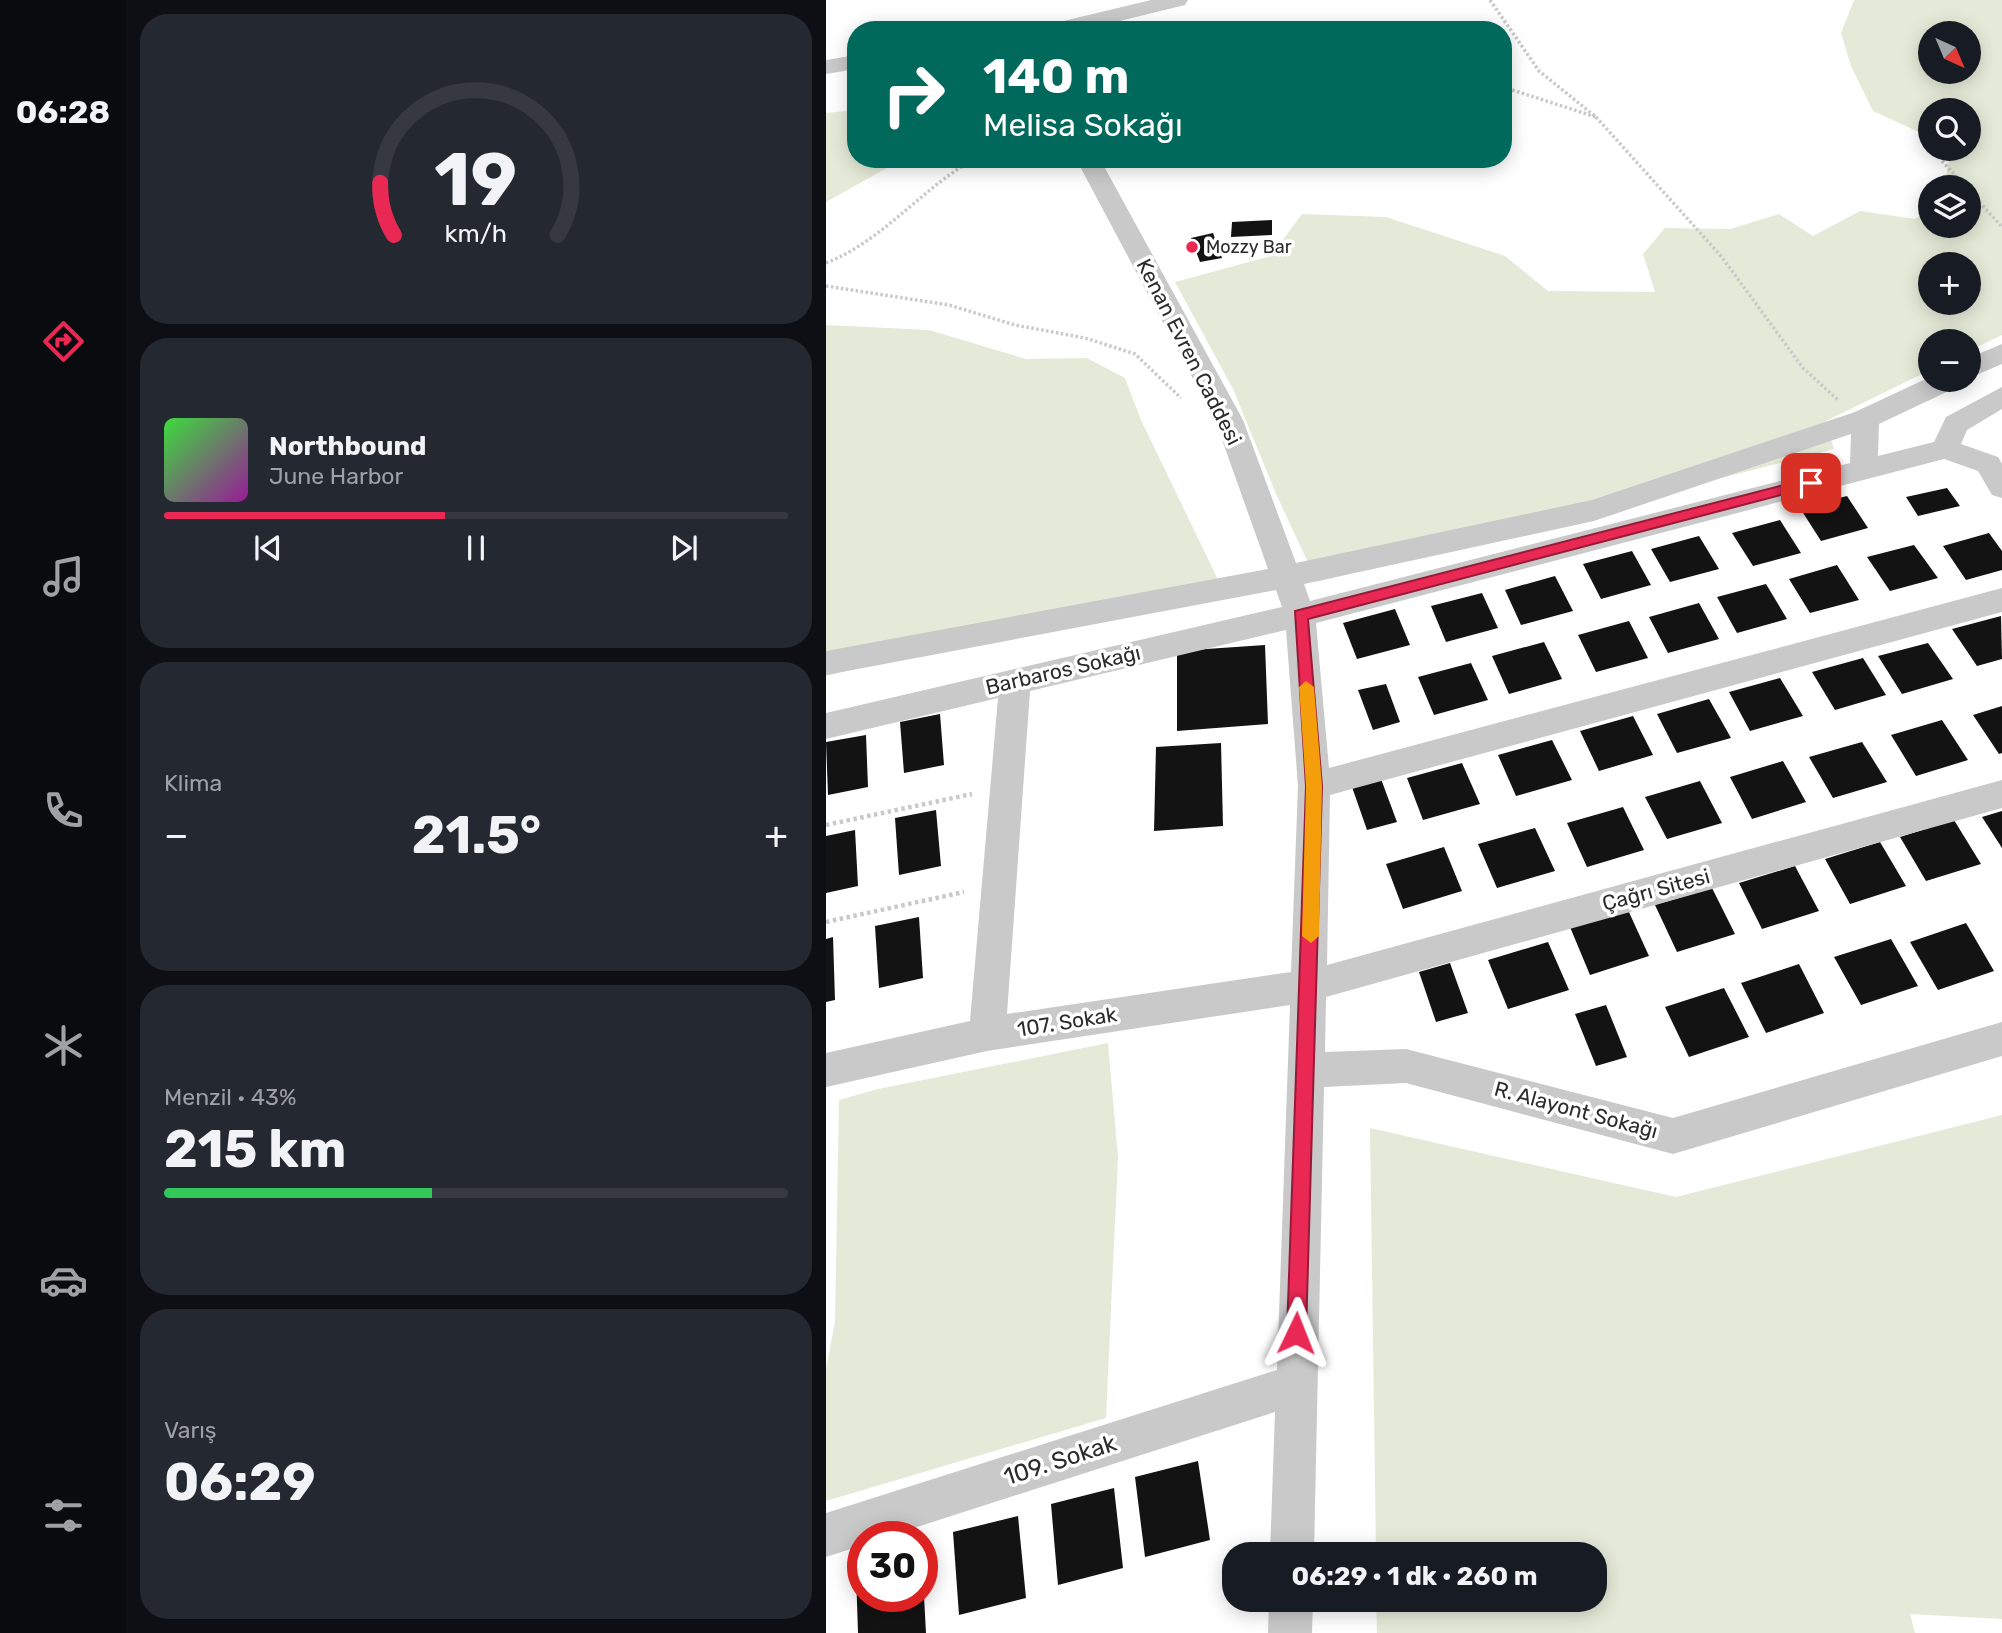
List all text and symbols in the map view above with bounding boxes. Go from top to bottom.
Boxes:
north arrow [1918,21,1981,84]
map controls [1918,21,1981,392]
text: 140 m [983,47,1129,105]
icon: right [868,49,959,140]
text: 06:28 [16,93,110,131]
button: search [1918,98,1981,161]
text: Melisa Sokağı [983,106,1183,144]
text: 19 [435,137,517,223]
button: layers [1918,175,1981,238]
text: km/h [445,219,507,248]
place label: Mozzy Bar [1206,236,1292,258]
marker: Mozzy Bar [1184,239,1200,255]
button: + [1918,252,1981,315]
street label: Kenan Evren Caddesi [1132,255,1247,449]
icon: directions [39,317,88,366]
button: − [1918,329,1981,392]
text: Northbound [269,431,427,462]
pin [1781,453,1841,513]
text: June Harbor [269,462,403,490]
icon: arrive [1792,464,1830,502]
icon: previous [249,529,287,567]
icon: pause [457,529,495,567]
icon: next [665,529,703,567]
icon: music [39,552,88,601]
street label: Barbaros Sokağı [983,640,1143,700]
text: Klima [164,769,222,797]
icon: phone [39,786,88,835]
text: 21.5° [412,804,541,866]
text: − [164,812,189,858]
text: + [764,812,788,858]
street label: Çağrı Sitesi [1599,863,1712,916]
street label: 107. Sokak [1015,1001,1119,1042]
icon: climate [39,1021,88,1070]
street label: R. Alayont Sokağı [1492,1076,1661,1143]
text: Menzil · 43% [164,1083,296,1111]
text: 215 km [164,1118,346,1180]
icon: car [39,1256,88,1305]
position arrow [1259,1296,1333,1370]
text: Varış [164,1416,217,1444]
street label: 109. Sokak [1000,1428,1120,1491]
text: 06:29 [164,1451,316,1513]
icon: filters [39,1491,88,1540]
speed limit sign: 30 [847,1521,938,1612]
text: 06:29 · 1 dk · 260 m [1292,1561,1537,1592]

